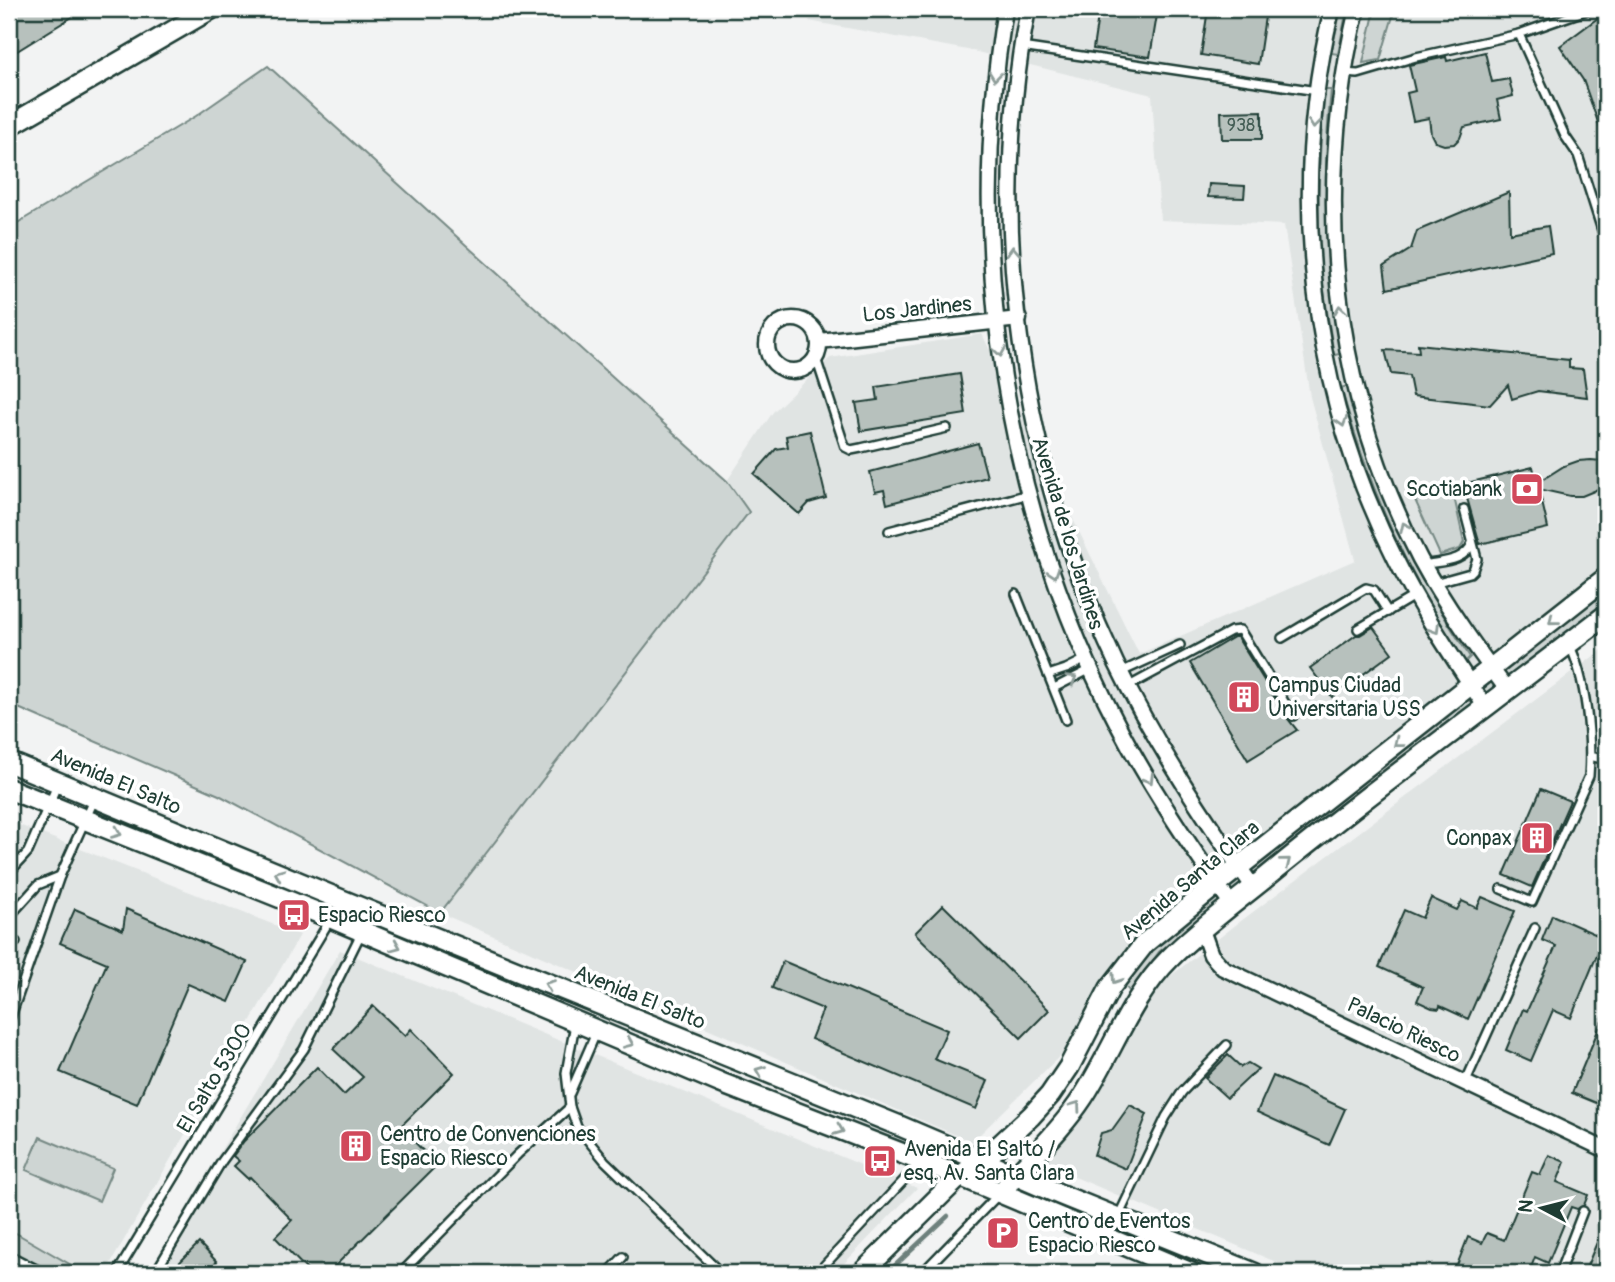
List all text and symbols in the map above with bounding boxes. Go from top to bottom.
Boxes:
one-way arrow [988,70,1003,82]
house number: 938 [1227,114,1255,137]
one-way arrow [1307,119,1322,130]
one-way arrow [1006,245,1021,256]
street label: Los Jardines [861,290,973,329]
one-way arrow [1333,304,1348,316]
one-way arrow [992,346,1007,358]
one-way arrow [1333,416,1348,428]
street label: Avenida de los Jardines [1025,434,1110,633]
bank icon: Scotiabank [1508,470,1546,508]
place label: Scotiabank [1406,476,1502,503]
one-way arrow [1399,522,1413,534]
one-way arrow [1046,566,1060,578]
one-way arrow [1548,612,1561,624]
one-way arrow [1426,622,1439,635]
place label: Campus Ciudad Universitaria USS [1268,672,1421,723]
one-way arrow [1065,674,1078,687]
building icon: Campus Ciudad Universitaria USS [1225,678,1263,716]
one-way arrow [1394,734,1406,747]
street label: Avenida El Salto [46,742,185,821]
one-way arrow [1140,772,1153,785]
street label: Avenida Santa Clara [1115,815,1265,946]
building icon: Conpax [1518,819,1556,857]
one-way arrow [111,824,123,838]
place label: Conpax [1446,825,1512,852]
one-way arrow [1277,858,1290,870]
one-way arrow [273,868,286,882]
bus stop icon: Espacio Riesco [275,896,313,934]
place label: Espacio Riesco [318,902,446,929]
one-way arrow [389,938,401,952]
street label: Avenida El Salto [570,959,709,1036]
one-way arrow [1112,971,1125,984]
one-way arrow [544,979,557,993]
street label: Palacio Riesco [1343,991,1465,1070]
street label: El Salto 5300 [171,1018,258,1138]
one-way arrow [622,1035,634,1049]
one-way arrow [755,1065,767,1079]
one-way arrow [1068,1101,1081,1113]
place label: Centro de Convenciones Espacio Riesco [380,1121,596,1172]
one-way arrow [833,1121,845,1135]
building icon: Centro de Convenciones Espacio Riesco [337,1127,375,1165]
place label: Avenida El Salto / esq. Av. Santa Clara [904,1136,1075,1187]
bus stop icon: Avenida El Salto / esq. Av. Santa Clara [861,1142,899,1180]
north arrow [1506,1174,1576,1244]
text: N [1513,1198,1539,1214]
place label: Centro de Eventos Espacio Riesco [1028,1208,1191,1259]
parking icon: Centro de Eventos Espacio Riesco [984,1214,1022,1252]

